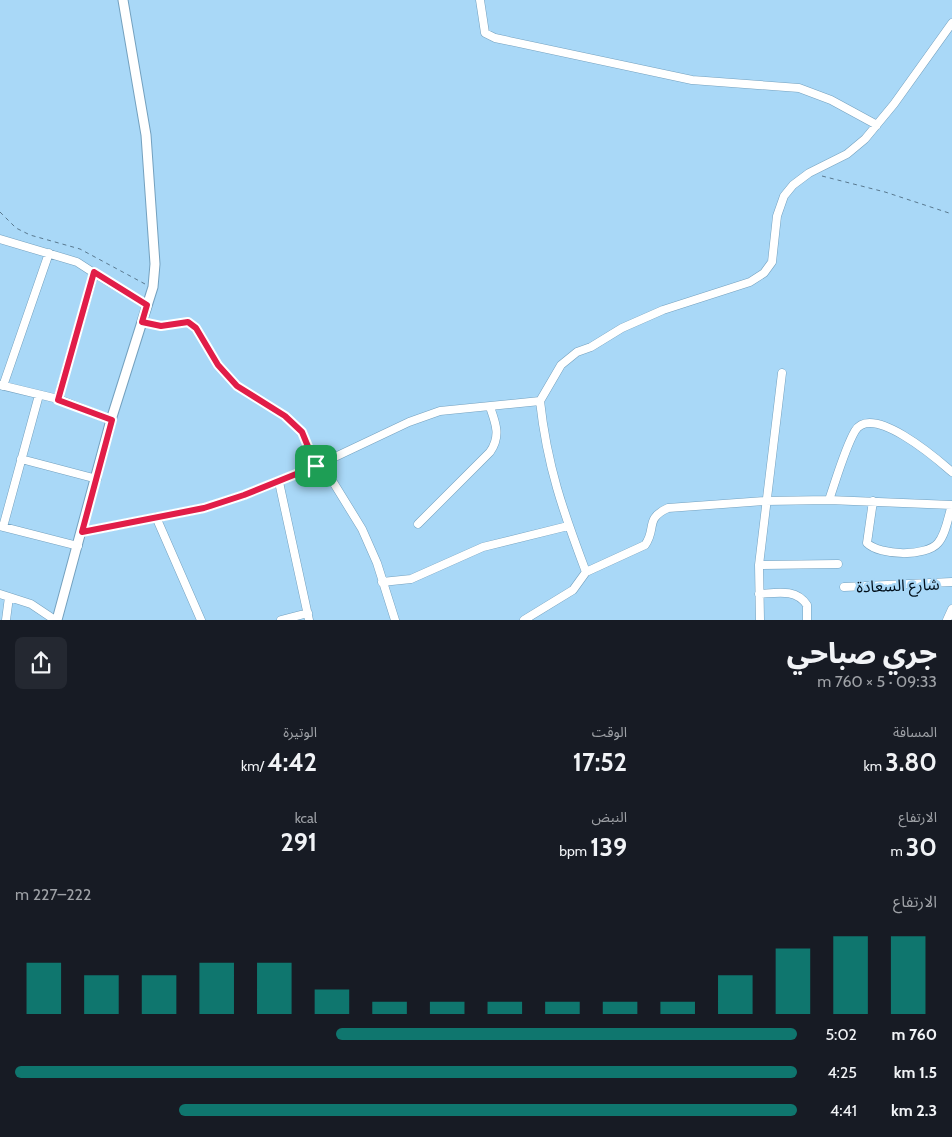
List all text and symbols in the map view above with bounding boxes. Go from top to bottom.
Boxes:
pin [295,445,337,487]
icon: arrive [302,452,330,480]
street label: شارع السعادة [856,575,940,599]
text: جري صباحي [787,636,937,670]
button: share [15,637,67,689]
text: 09:33 · 5 × 760 m [817,672,937,691]
text: الوتيرة [283,723,317,741]
text: الوقت [592,723,627,741]
text: المسافة [893,723,937,741]
text: 4:42 [267,747,317,777]
text: 17:52 [573,747,627,777]
text: 3.80 [885,747,937,777]
text: /km [241,757,267,775]
text: km [864,757,885,775]
text: النبض [591,808,627,826]
text: الارتفاع [899,808,937,826]
text: kcal [295,809,317,827]
text: 291 [280,827,317,857]
text: 139 [590,832,627,862]
text: 30 [906,832,937,862]
text: bpm [559,842,590,860]
text: m [890,842,906,860]
text: 222–227 m [15,885,91,904]
text: الارتفاع [893,892,937,911]
text: 5:02 [825,1025,857,1044]
text: 760 m [891,1025,937,1044]
text: 4:25 [827,1063,857,1082]
text: 1.5 km [894,1063,937,1082]
text: 4:41 [830,1101,857,1120]
text: 2.3 km [891,1101,937,1120]

